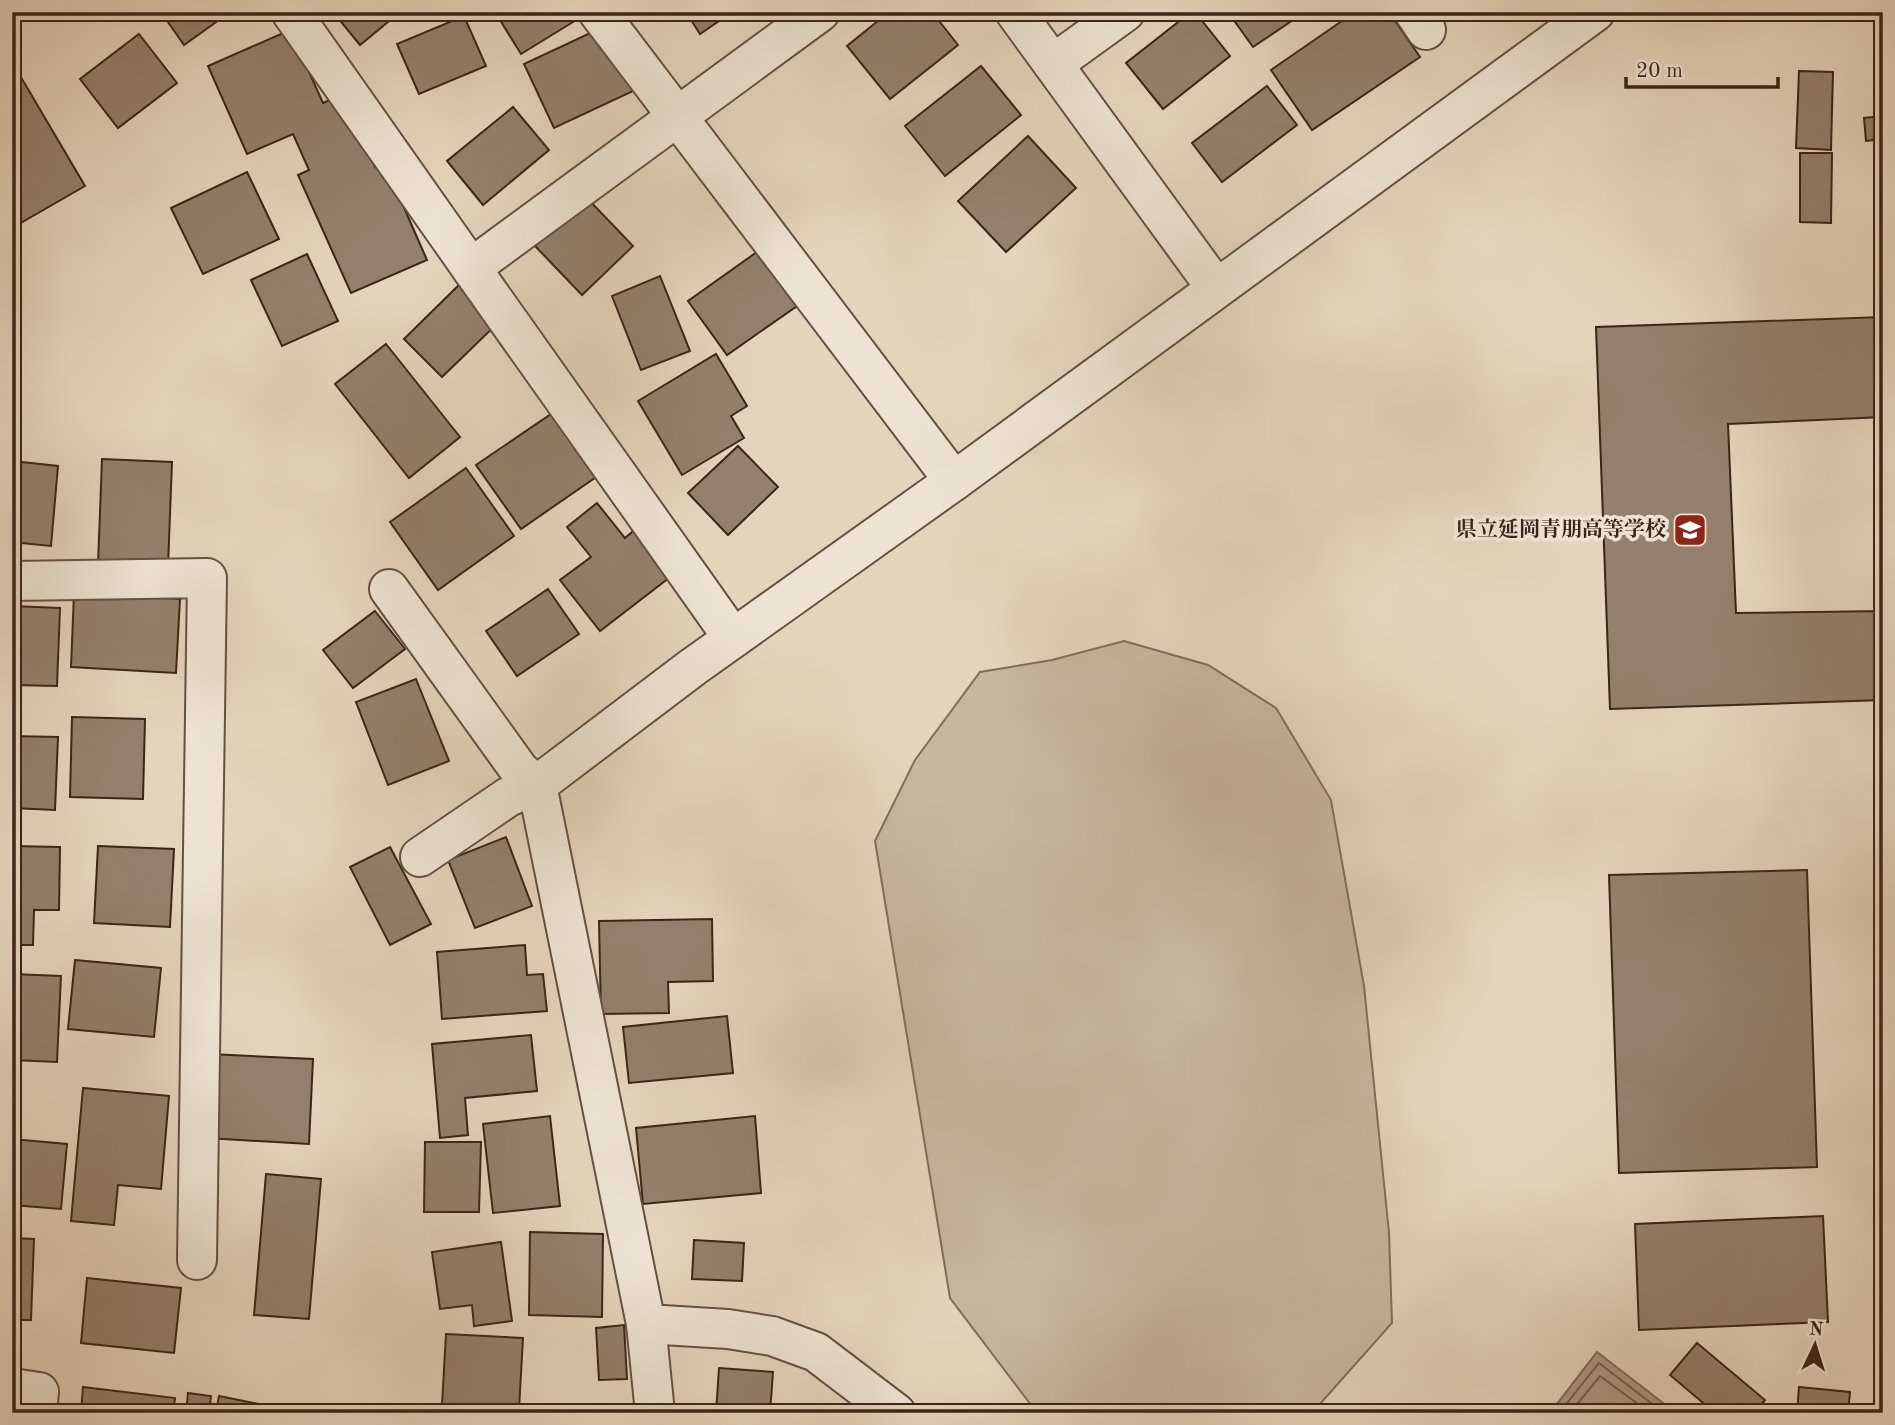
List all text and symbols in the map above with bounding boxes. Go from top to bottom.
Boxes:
scale bar [1626,46,1778,90]
text: 20 m [1636,61,1683,82]
school or university icon: 県立延岡青朋高等学校 [1671,511,1709,549]
place label: 県立延岡青朋高等学校 [1456,518,1666,541]
north arrow [1780,1310,1850,1380]
text: N [1808,1321,1824,1341]

